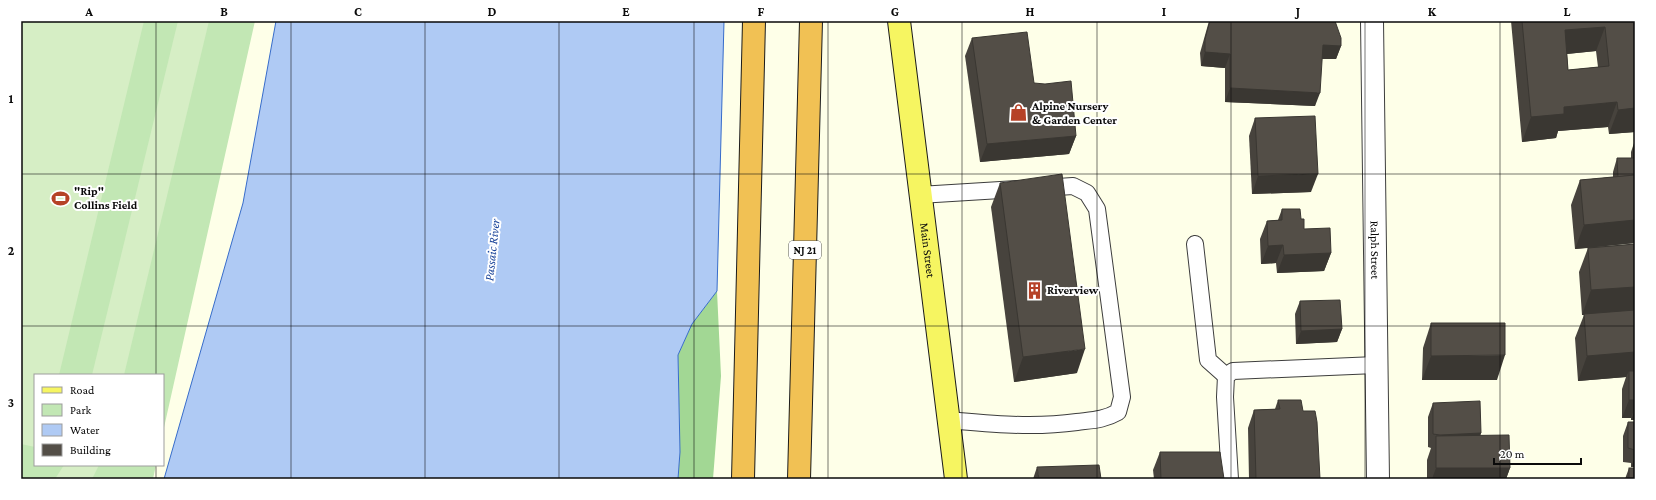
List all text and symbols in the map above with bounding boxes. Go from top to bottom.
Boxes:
text: A [84,4,93,19]
text: B [220,4,228,19]
text: C [354,4,362,19]
text: D [488,4,497,19]
text: E [622,4,630,19]
text: F [758,4,765,19]
text: G [891,4,899,19]
text: H [1026,4,1035,19]
text: I [1162,4,1166,19]
text: J [1294,4,1300,19]
text: K [1428,4,1437,19]
text: L [1564,4,1571,19]
text: 1 [9,91,14,106]
place label: Alpine Nursery & Garden Center [1031,99,1117,127]
shop icon: Alpine Nursery & Garden Center [1009,103,1029,123]
place label: "Rip" Collins Field [74,184,138,212]
sports icon: "Rip" Collins Field [51,188,71,208]
water label: Passaic River [481,218,503,282]
street label: Ralph Street [1368,221,1382,280]
street label: Main Street [917,222,938,280]
road number: NJ 21 [789,241,821,259]
text: 2 [8,243,15,258]
building icon: Riverview [1024,280,1044,300]
place label: Riverview [1047,283,1099,297]
legend [34,374,164,466]
text: Road [70,383,95,397]
text: 3 [8,395,14,410]
text: Park [70,403,92,417]
text: Water [70,423,100,437]
scale bar [1494,440,1581,466]
text: Building [70,443,111,457]
text: 20 m [1500,447,1525,461]

